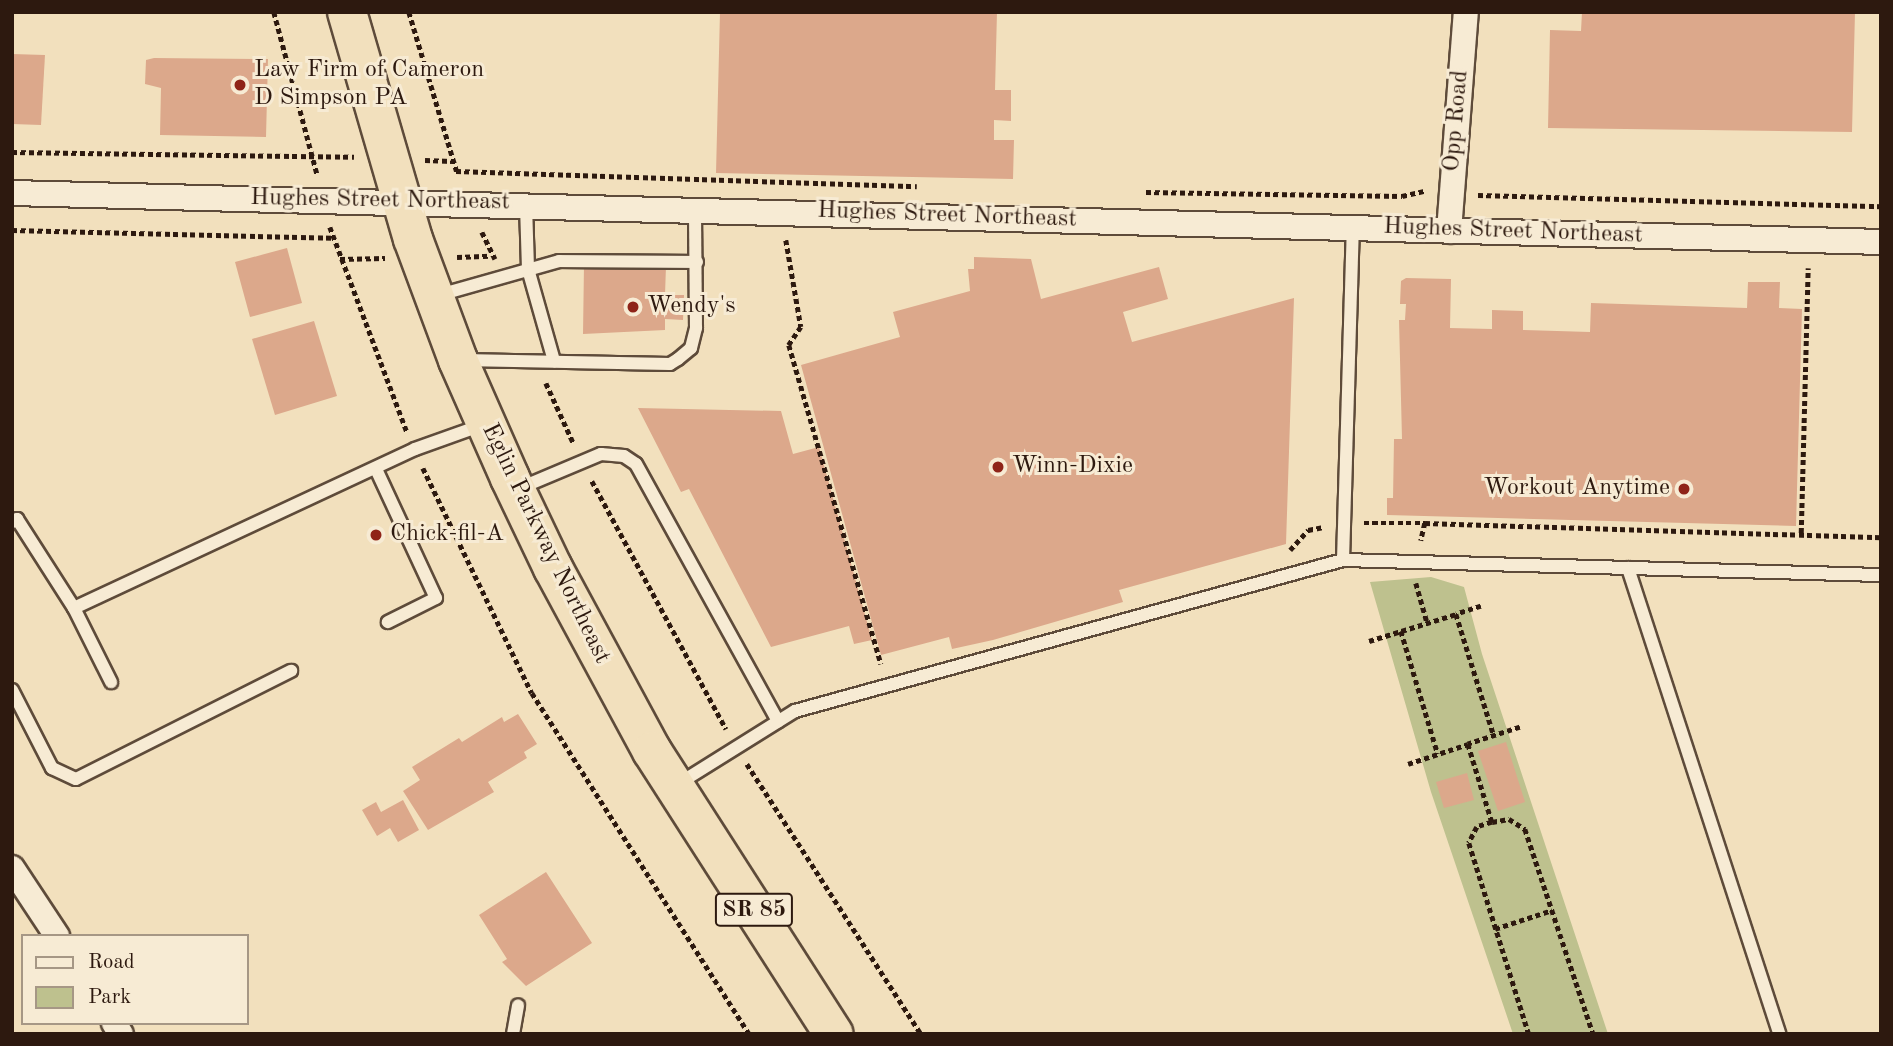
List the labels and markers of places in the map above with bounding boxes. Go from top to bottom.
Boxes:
place label: Law Firm of Cameron D Simpson PA [254,57,484,113]
marker: Law Firm of Cameron D Simpson PA [232,77,248,93]
place label: Wendy's [647,293,736,321]
marker: Wendy's [625,299,641,315]
place label: Winn-Dixie [1012,453,1133,481]
marker: Winn-Dixie [990,459,1006,475]
place label: Workout Anytime [1484,475,1670,503]
marker: Workout Anytime [1676,481,1692,497]
place label: Chick-fil-A [390,521,504,549]
marker: Chick-fil-A [368,527,384,543]

